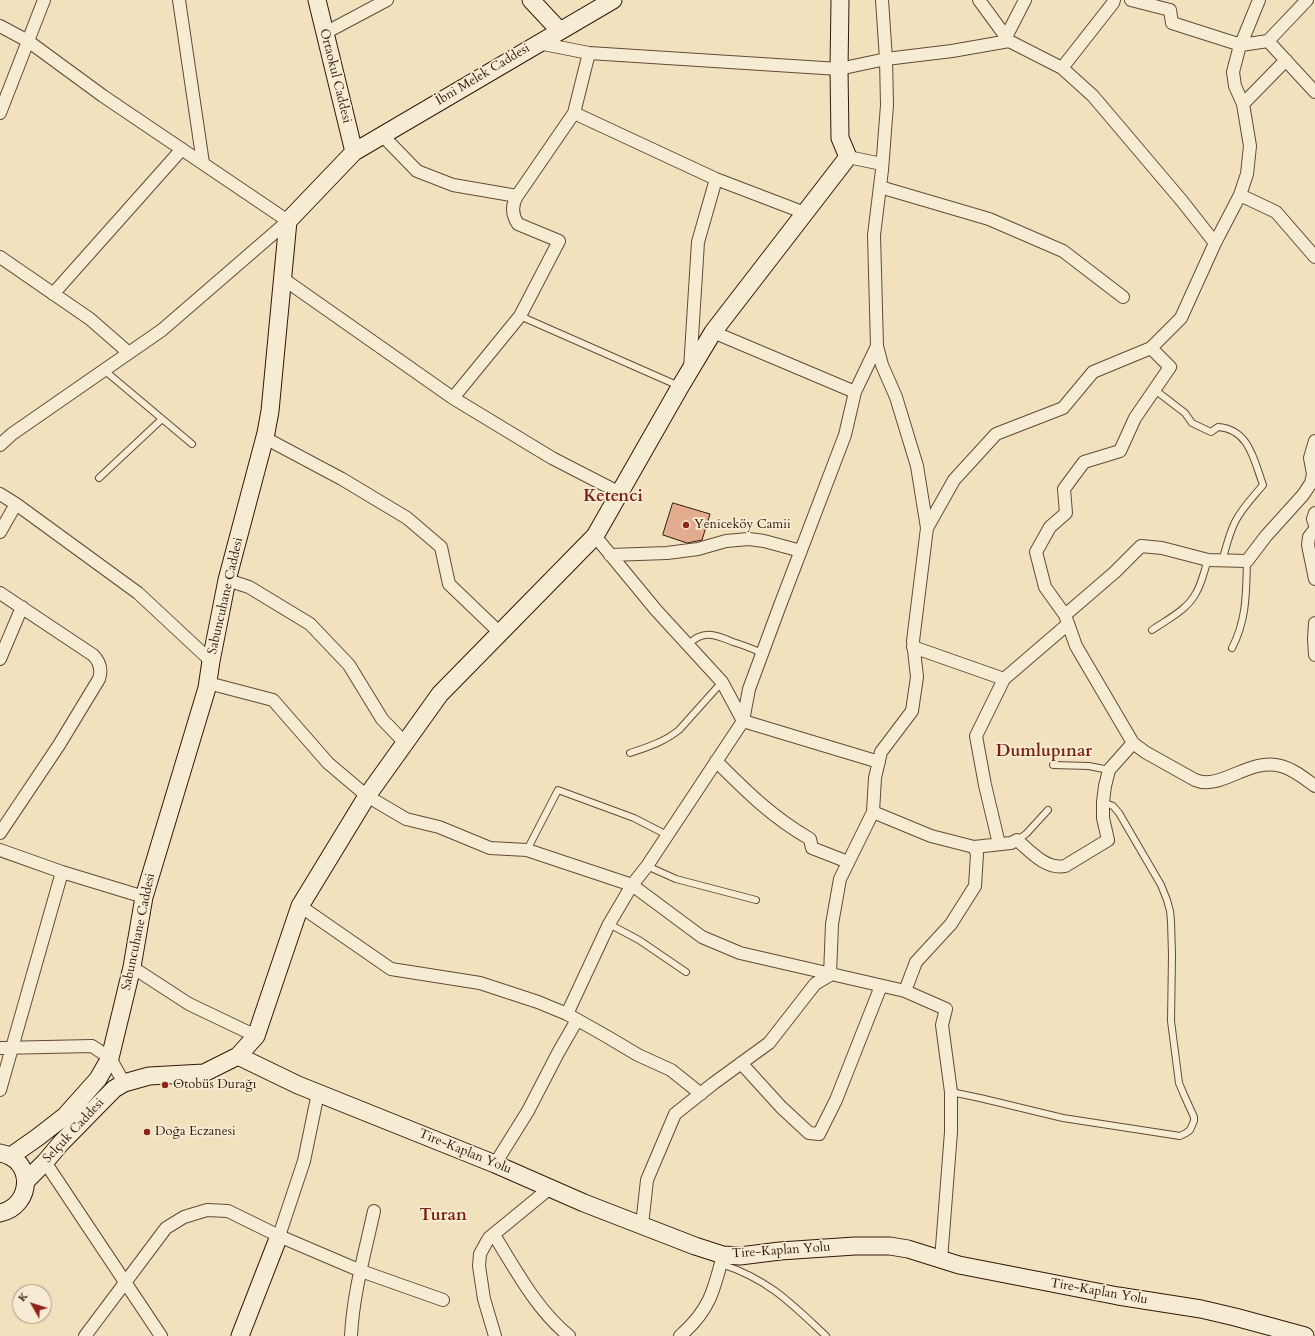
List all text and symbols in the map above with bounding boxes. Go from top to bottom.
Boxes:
street label: Ortaokul Caddesi [316,27,354,125]
street label: İbni Melek Caddesi [433,41,533,109]
district label: Ketenci [583,487,643,507]
place label: Yeniceköy Camii [694,517,791,533]
marker: Yeniceköy Camii [681,520,691,530]
street label: Sabuncuhane Caddesi [205,536,247,656]
district label: Dumlupınar [996,742,1092,762]
street label: Sabuncuhane Caddesi [119,872,159,992]
place label: Otobüs Durağı [173,1077,256,1093]
marker: Otobüs Durağı [160,1080,170,1090]
street label: Selçuk Caddesi [40,1095,108,1167]
place label: Doğa Eczanesi [155,1124,236,1140]
street label: Tire-Kaplan Yolu [416,1126,514,1178]
marker: Doğa Eczanesi [142,1127,152,1137]
district label: Turan [419,1206,467,1226]
street label: Tire-Kaplan Yolu [731,1240,831,1262]
street label: Tire-Kaplan Yolu [1049,1276,1149,1308]
north arrow [12,1284,52,1324]
text: K [14,1289,32,1305]

